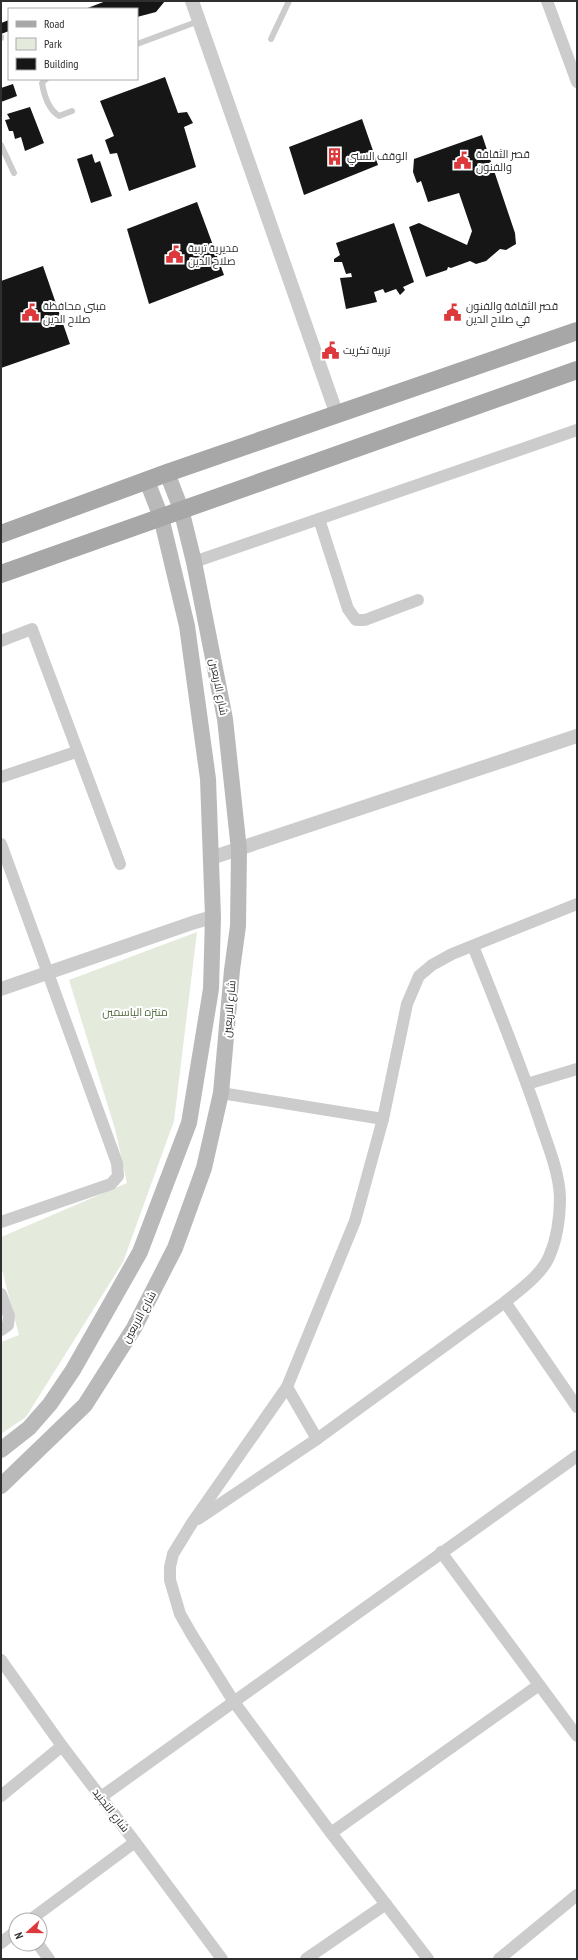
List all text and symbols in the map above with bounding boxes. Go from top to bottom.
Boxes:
legend [8,8,138,80]
text: Road [44,16,64,31]
text: Park [44,36,62,51]
text: Building [44,56,79,71]
building icon: الوقف السني [324,146,344,166]
place label: قصر الثقافة والفنون [476,147,530,174]
place label: الوقف السني [347,149,408,165]
public building icon: قصر الثقافة والفنون [453,150,473,170]
place label: مديرية تربية صلاح الدين [188,241,238,269]
public building icon: مديرية تربية صلاح الدين [165,244,185,264]
place label: مبنى محافظة صلاح الدين [43,299,106,327]
place label: قصر الثقافة والفنون في صلاح الدين [466,299,558,328]
public building icon: مبنى محافظة صلاح الدين [20,302,40,322]
public building icon: قصر الثقافة والفنون في صلاح الدين [443,302,463,322]
public building icon: تربية تكريت [320,340,340,360]
place label: تربية تكريت [343,343,390,357]
street label: شارع الاربعين [206,657,231,717]
street label: شارع الاربعين [220,980,239,1038]
park label: منتزه الياسمين [102,1005,168,1019]
street label: شارع الاربعين [119,1288,160,1346]
street label: شارع التجنيد [89,1785,132,1835]
north arrow [8,1912,48,1952]
text: N [11,1930,26,1941]

